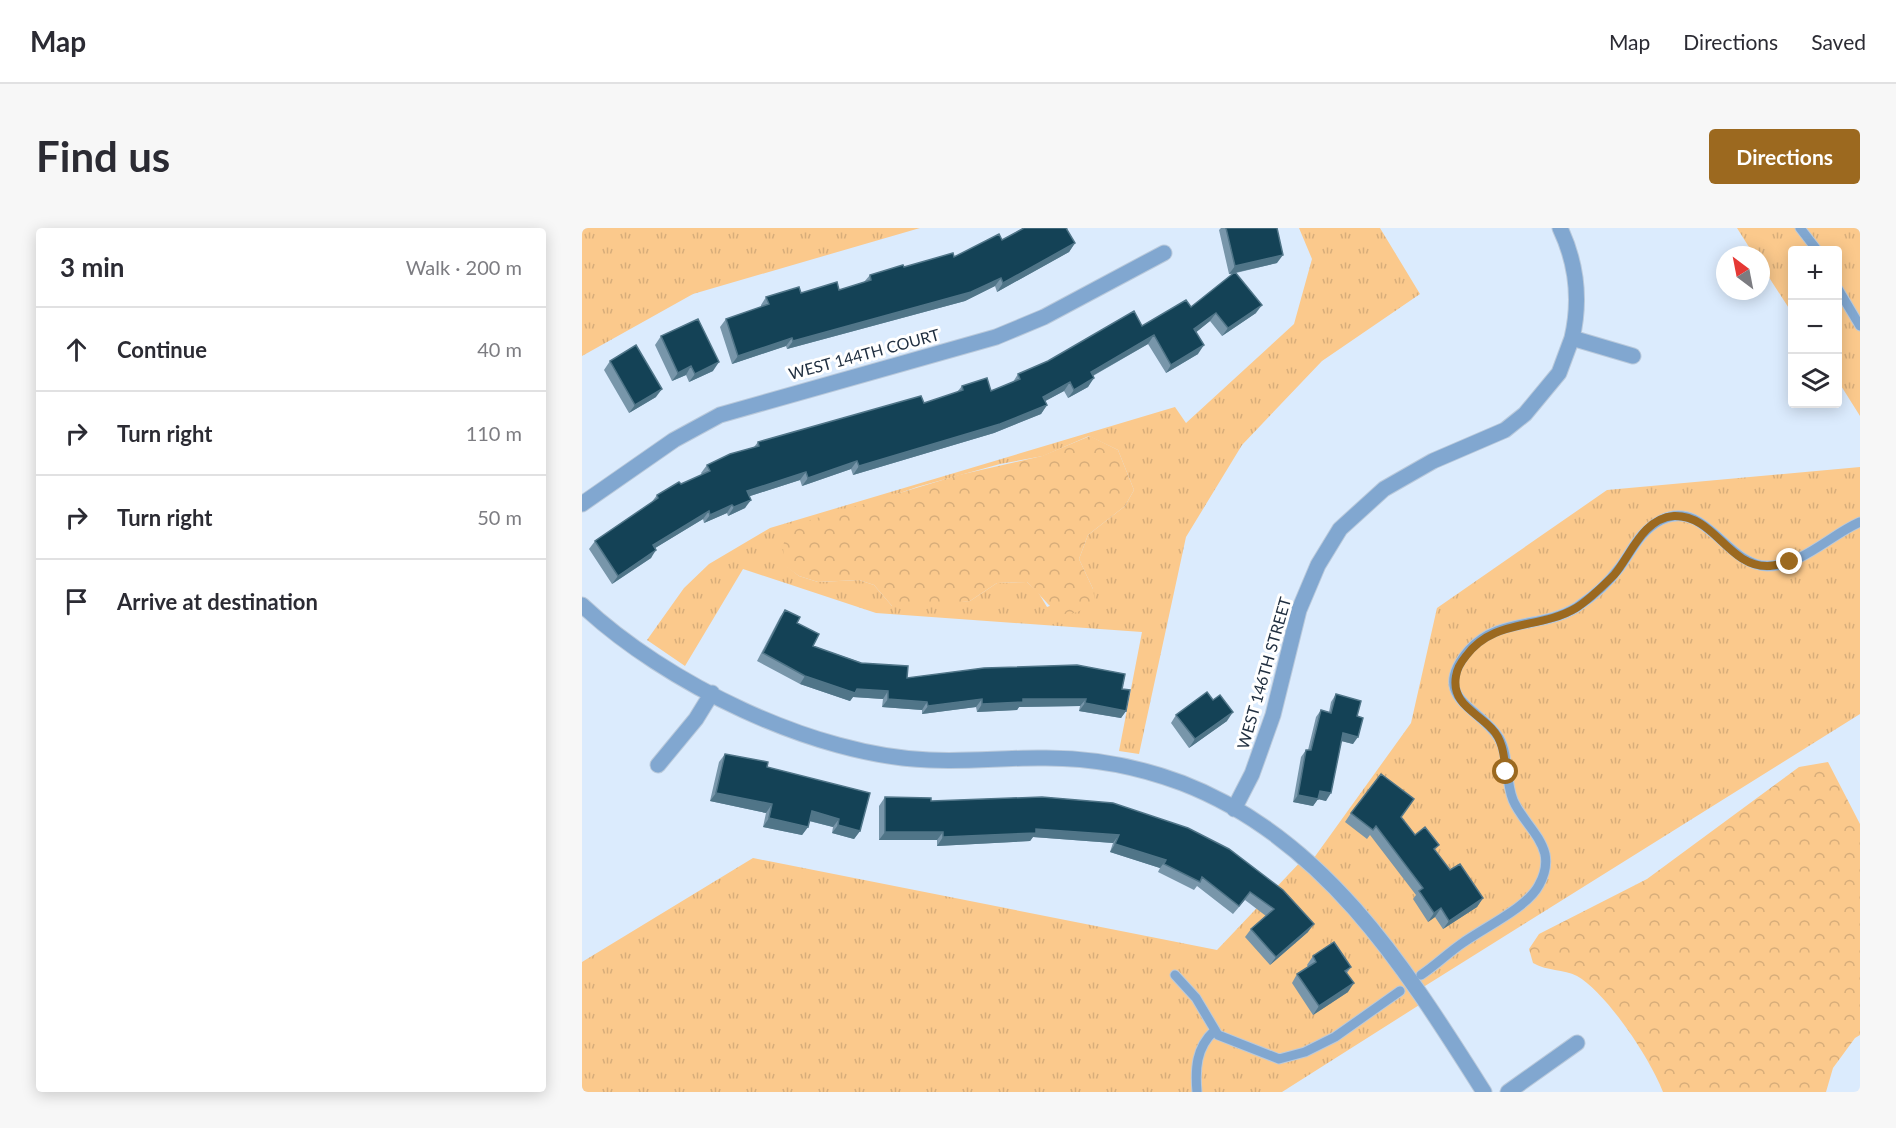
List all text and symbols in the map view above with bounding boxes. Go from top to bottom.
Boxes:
text: Map [30,24,86,58]
text: Map [1609,29,1650,54]
text: Directions [1683,29,1778,54]
text: Saved [1811,29,1866,54]
button: Directions [1709,129,1860,184]
text: Find us [36,131,170,181]
north arrow [1716,246,1770,300]
map controls [1788,246,1842,408]
button: + [1788,246,1842,300]
text: 3 min [60,251,124,283]
text: Walk · 200 m [406,255,522,279]
button: − [1788,300,1842,354]
street label: WEST 144TH COURT [786,324,942,383]
icon: ahead [60,333,93,366]
text: Continue [117,336,207,363]
text: 40 m [477,337,522,361]
button: layers [1788,354,1842,408]
icon: right [60,417,93,450]
text: Turn right [117,420,212,447]
text: 110 m [466,421,522,445]
icon: right [60,501,93,534]
text: Turn right [117,504,212,531]
text: 50 m [477,505,522,529]
route end [1776,548,1802,574]
icon: arrive [60,585,93,618]
text: Arrive at destination [117,588,318,615]
street label: WEST 146TH STREET [1233,594,1294,751]
route start [1492,758,1518,784]

